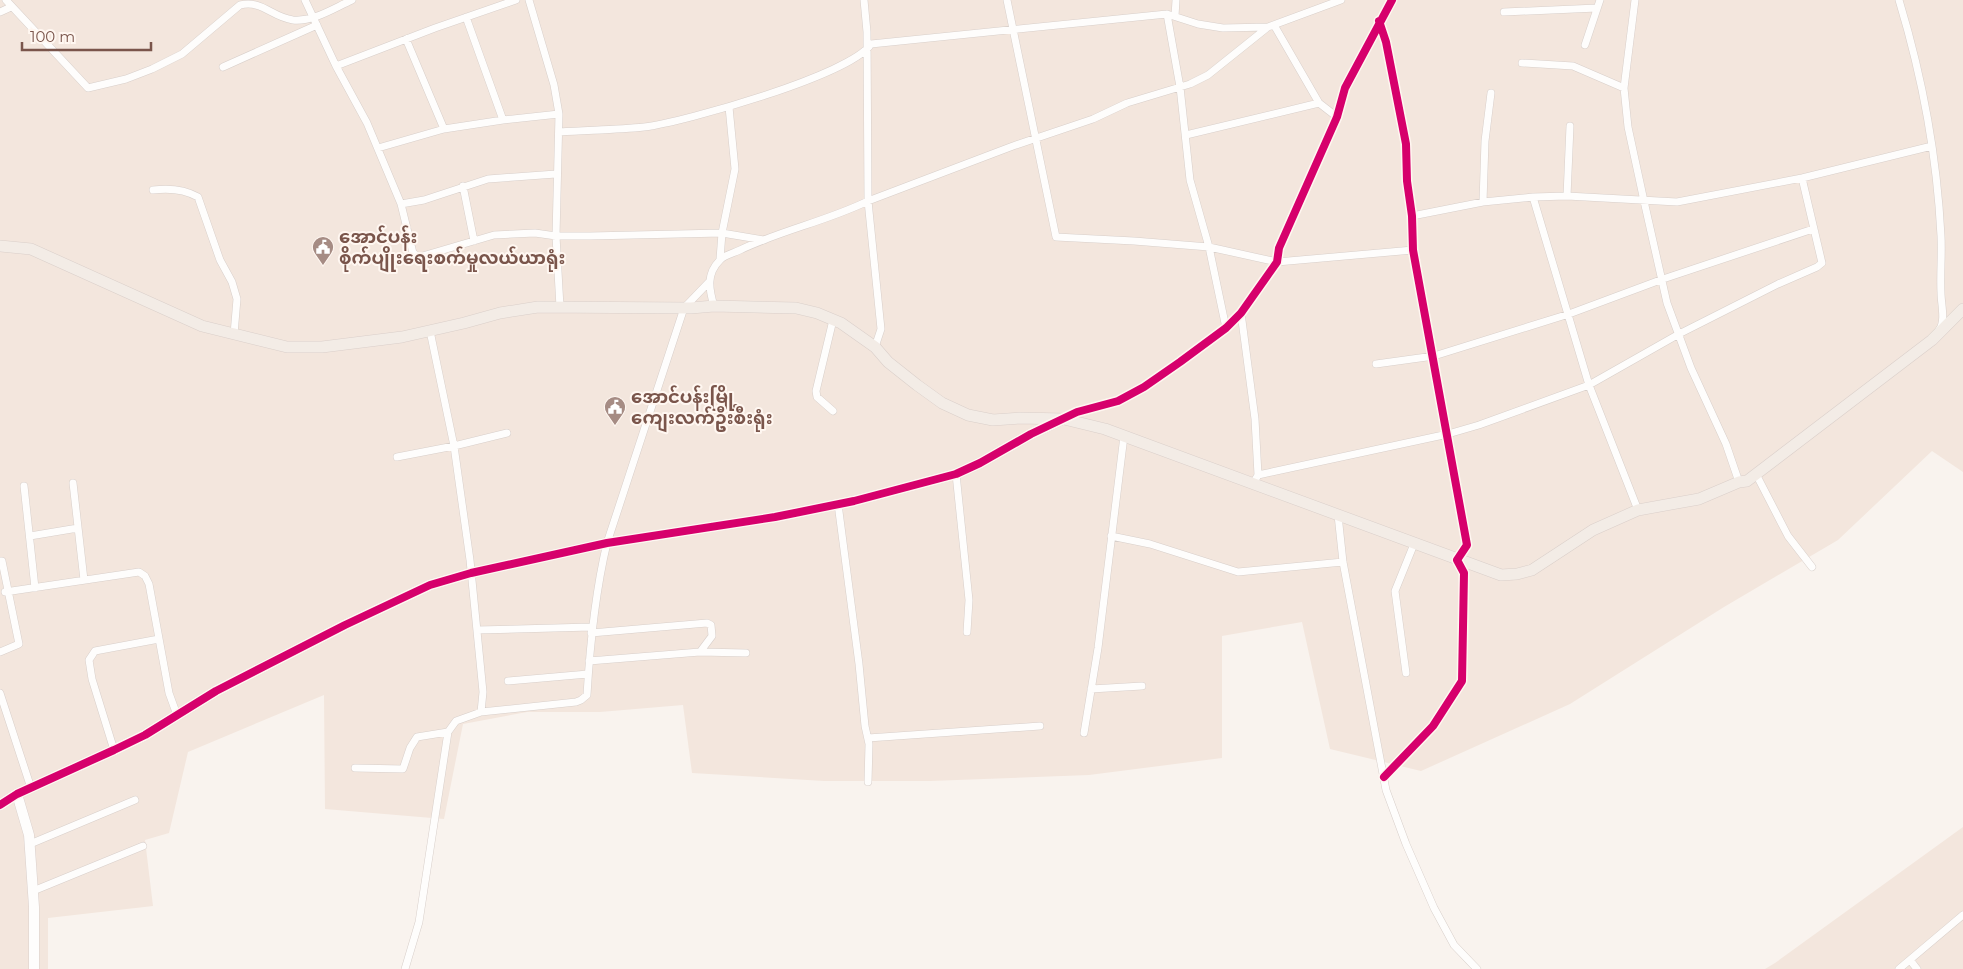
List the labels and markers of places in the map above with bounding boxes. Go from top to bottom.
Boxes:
place label: အောင်ပန်း စိုက်ပျိုးရေးစက်မှုလယ်ယာရုံး [339,225,565,273]
public building icon: အောင်ပန်း စိုက်ပျိုးရေးစက်မှုလယ်ယာရုံး [311,235,335,266]
place label: အောင်ပန်းမြို့ ကျေးလက်ဦးစီးရုံး [631,385,773,433]
public building icon: အောင်ပန်းမြို့ ကျေးလက်ဦးစီးရုံး [603,395,627,426]

